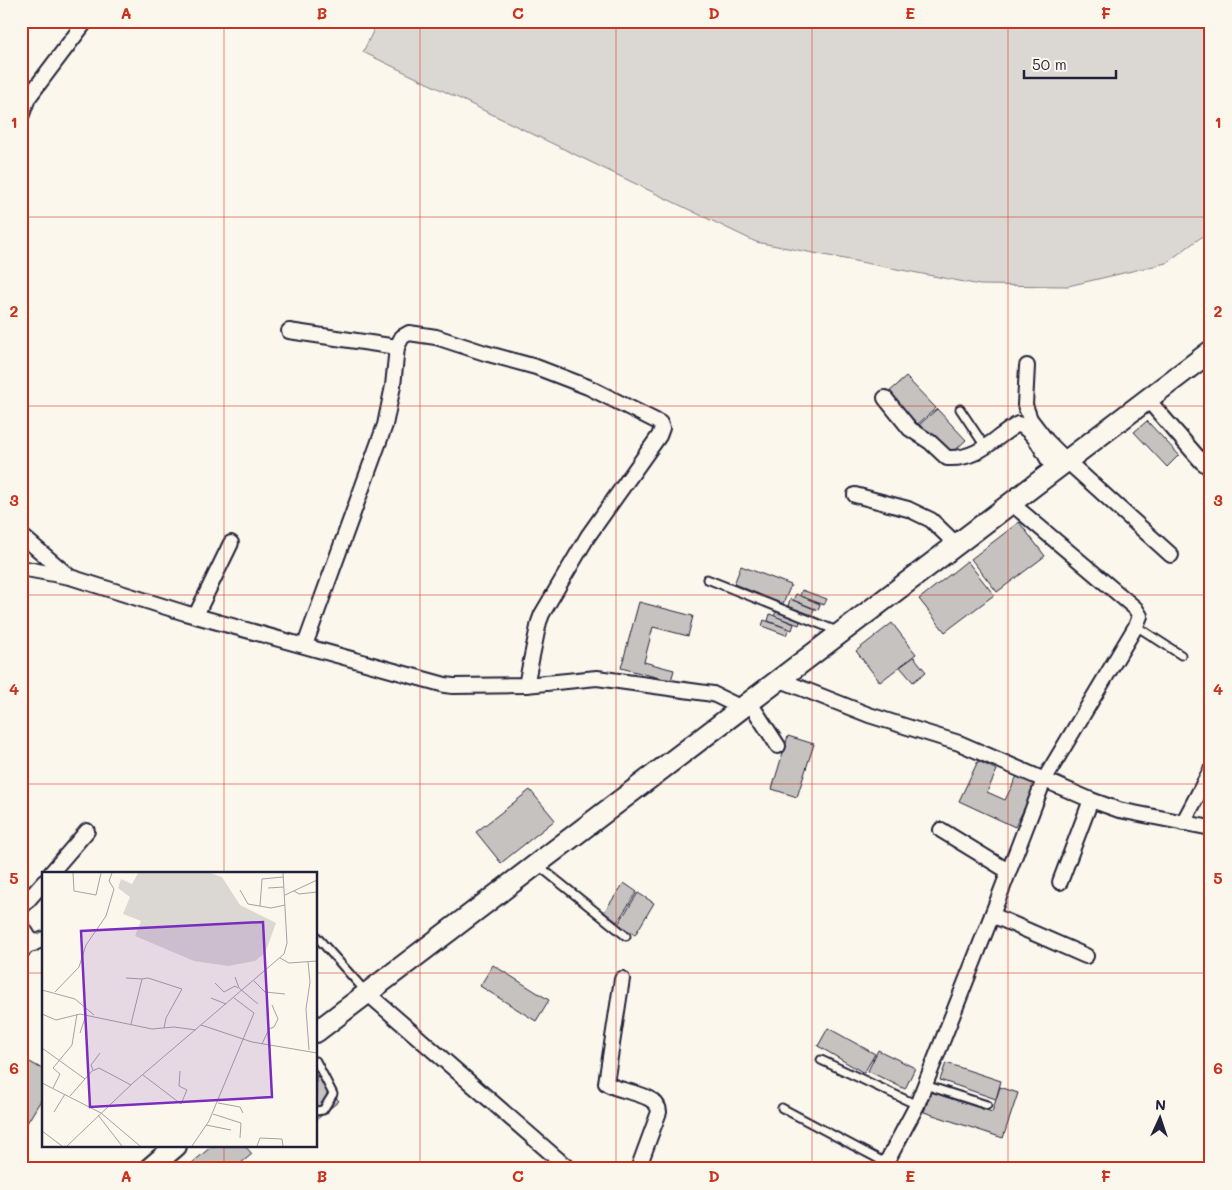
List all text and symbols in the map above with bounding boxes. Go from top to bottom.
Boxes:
text: A [120,2,132,23]
text: B [317,2,327,23]
text: C [512,2,524,23]
text: D [708,2,720,23]
text: E [905,2,915,23]
text: F [1101,2,1111,23]
scale bar [1024,48,1117,80]
text: 50 m [1032,54,1067,74]
text: 1 [10,111,18,132]
text: 1 [1214,111,1222,132]
text: 2 [10,300,19,321]
text: 2 [1214,300,1223,321]
text: 3 [9,489,19,510]
text: 3 [1213,489,1223,510]
text: 4 [9,678,19,699]
text: 4 [1213,678,1223,699]
text: 5 [9,867,19,888]
text: 5 [1213,867,1223,888]
inset map [42,872,318,1148]
text: 6 [9,1057,19,1078]
text: 6 [1213,1057,1223,1078]
north arrow [1134,1092,1184,1142]
text: N [1155,1095,1167,1114]
text: A [120,1165,132,1186]
text: B [317,1165,327,1186]
text: C [512,1165,524,1186]
text: D [708,1165,720,1186]
text: E [905,1165,915,1186]
text: F [1101,1165,1111,1186]

